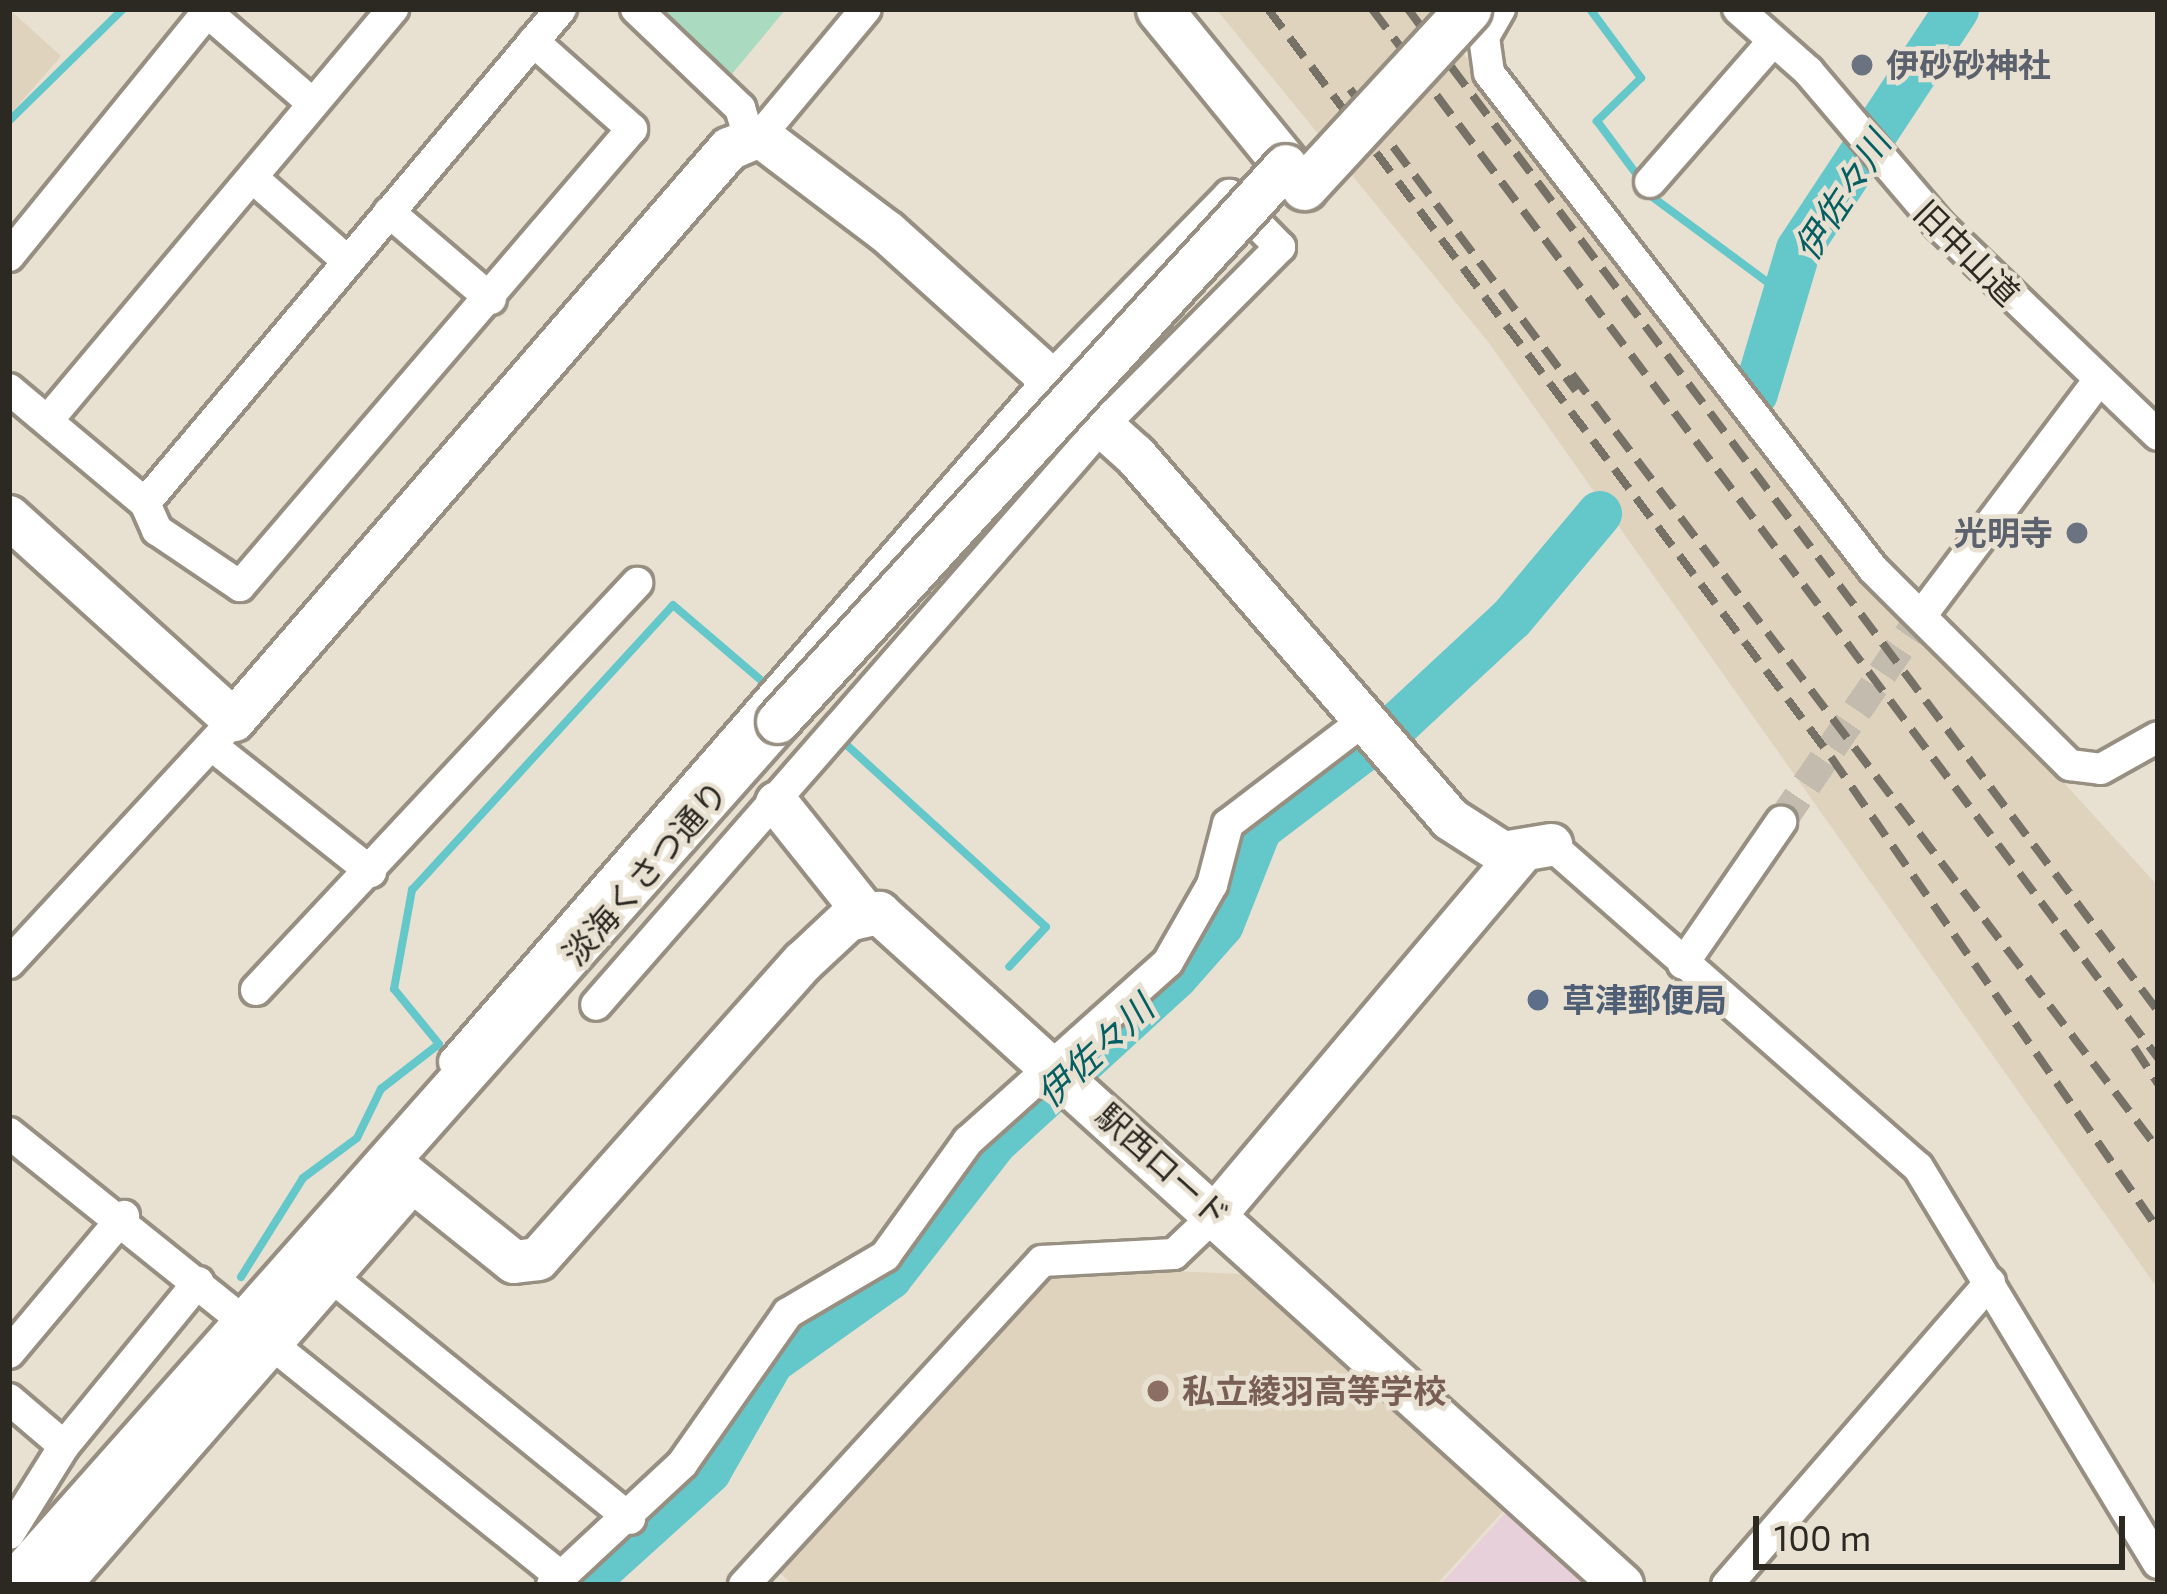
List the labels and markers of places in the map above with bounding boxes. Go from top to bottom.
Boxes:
place label: 伊砂砂神社 [1886,45,2051,85]
marker: 伊砂砂神社 [1849,52,1875,78]
place label: 光明寺 [1954,513,2053,553]
marker: 光明寺 [2064,520,2090,546]
place label: 草津郵便局 [1562,980,1727,1020]
marker: 草津郵便局 [1525,987,1551,1013]
place label: 私立綾羽高等学校 [1182,1371,1446,1411]
marker: 私立綾羽高等学校 [1145,1378,1171,1404]

